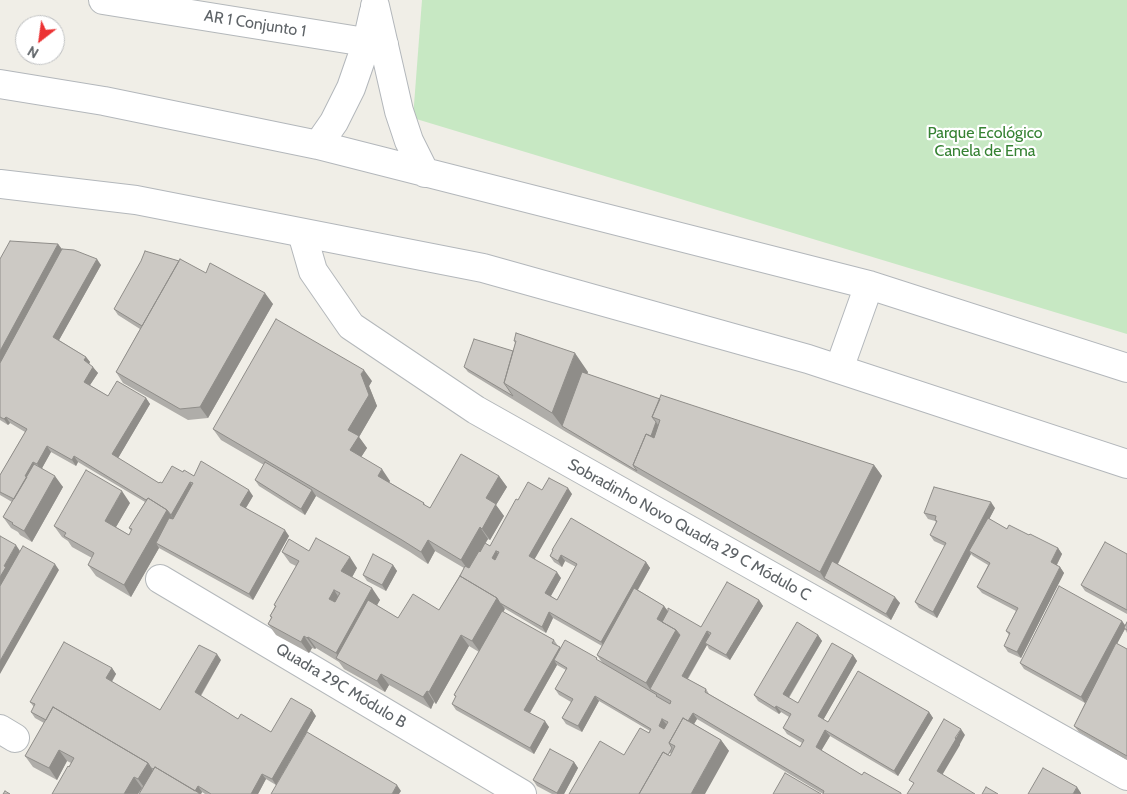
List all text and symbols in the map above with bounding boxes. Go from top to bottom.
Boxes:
street label: AR 1 Conjunto 1 [203,6,307,42]
north arrow [15,15,65,65]
text: N [24,42,42,62]
park label: Parque Ecológico Canela de Ema [927,123,1043,161]
street label: Sobradinho Novo Quadra 29 C Módulo C [564,455,814,605]
street label: Quadra 29C Módulo B [272,639,410,733]

